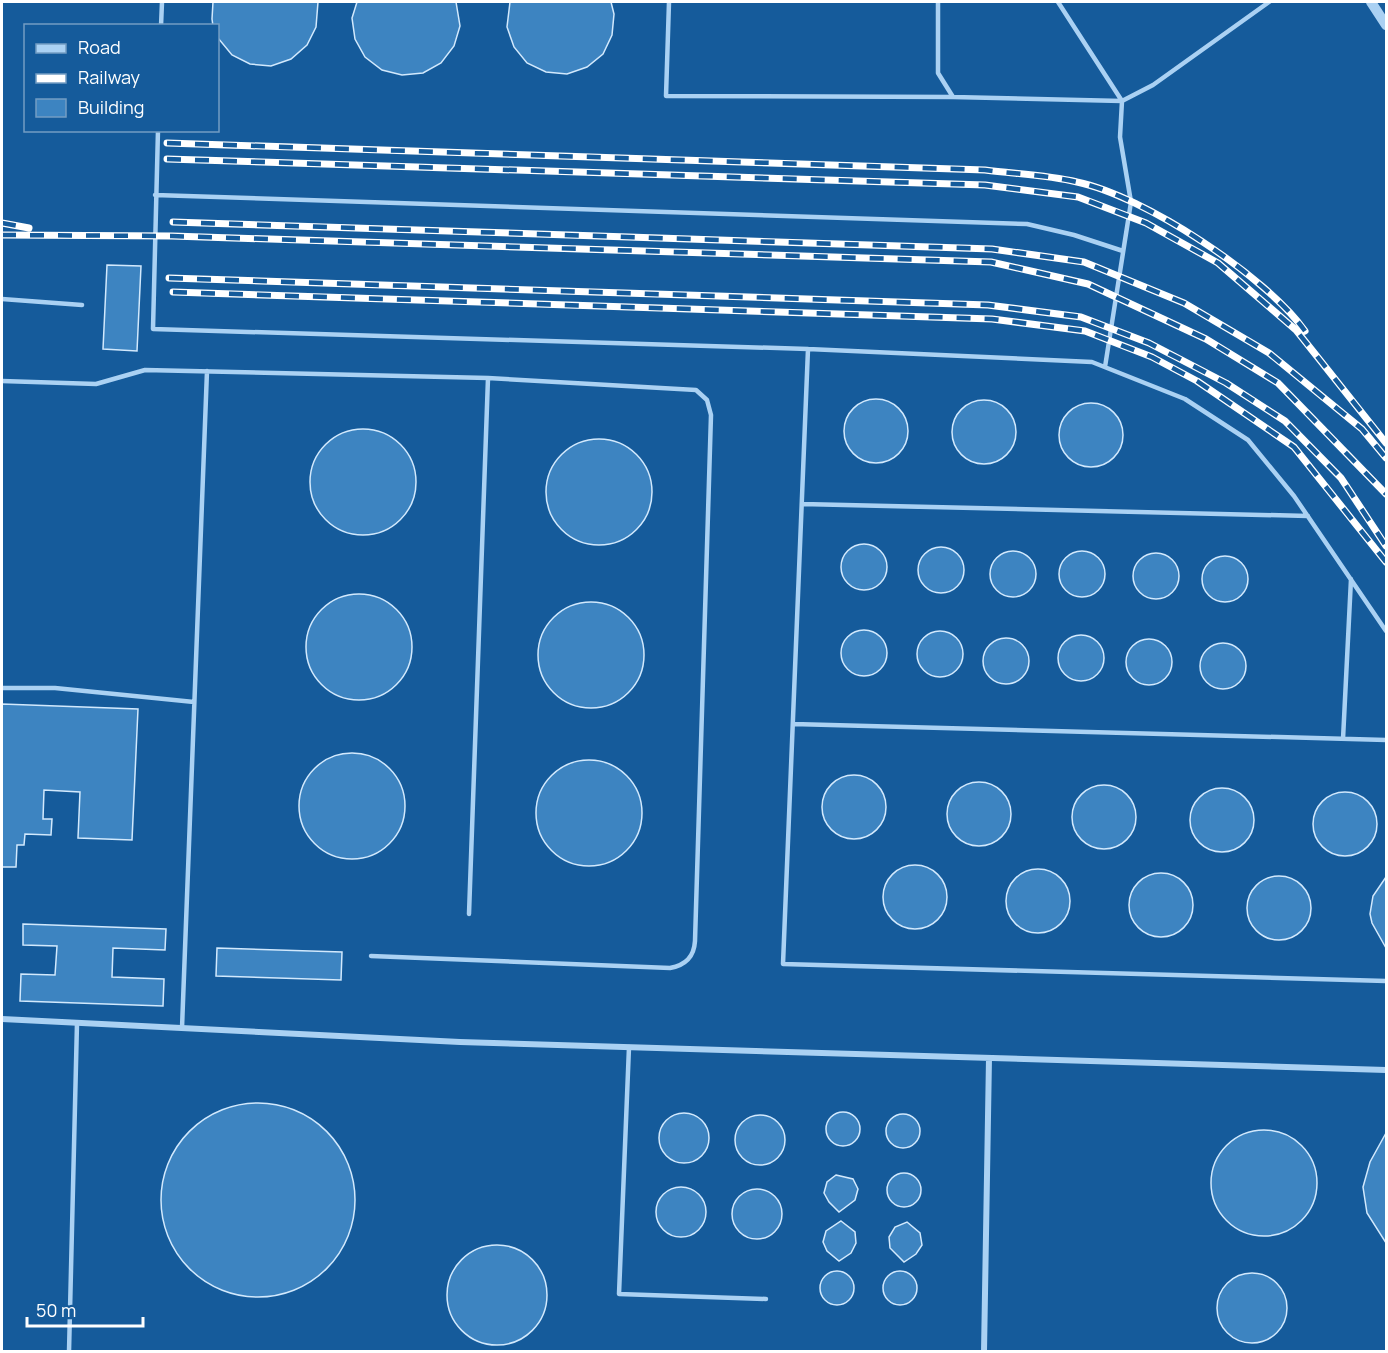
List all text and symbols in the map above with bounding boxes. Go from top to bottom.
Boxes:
legend [24,24,219,132]
text: Road [78,35,121,59]
text: Railway [78,65,140,89]
text: Building [78,95,144,119]
scale bar [27,1290,142,1328]
text: 50 m [36,1298,76,1322]

